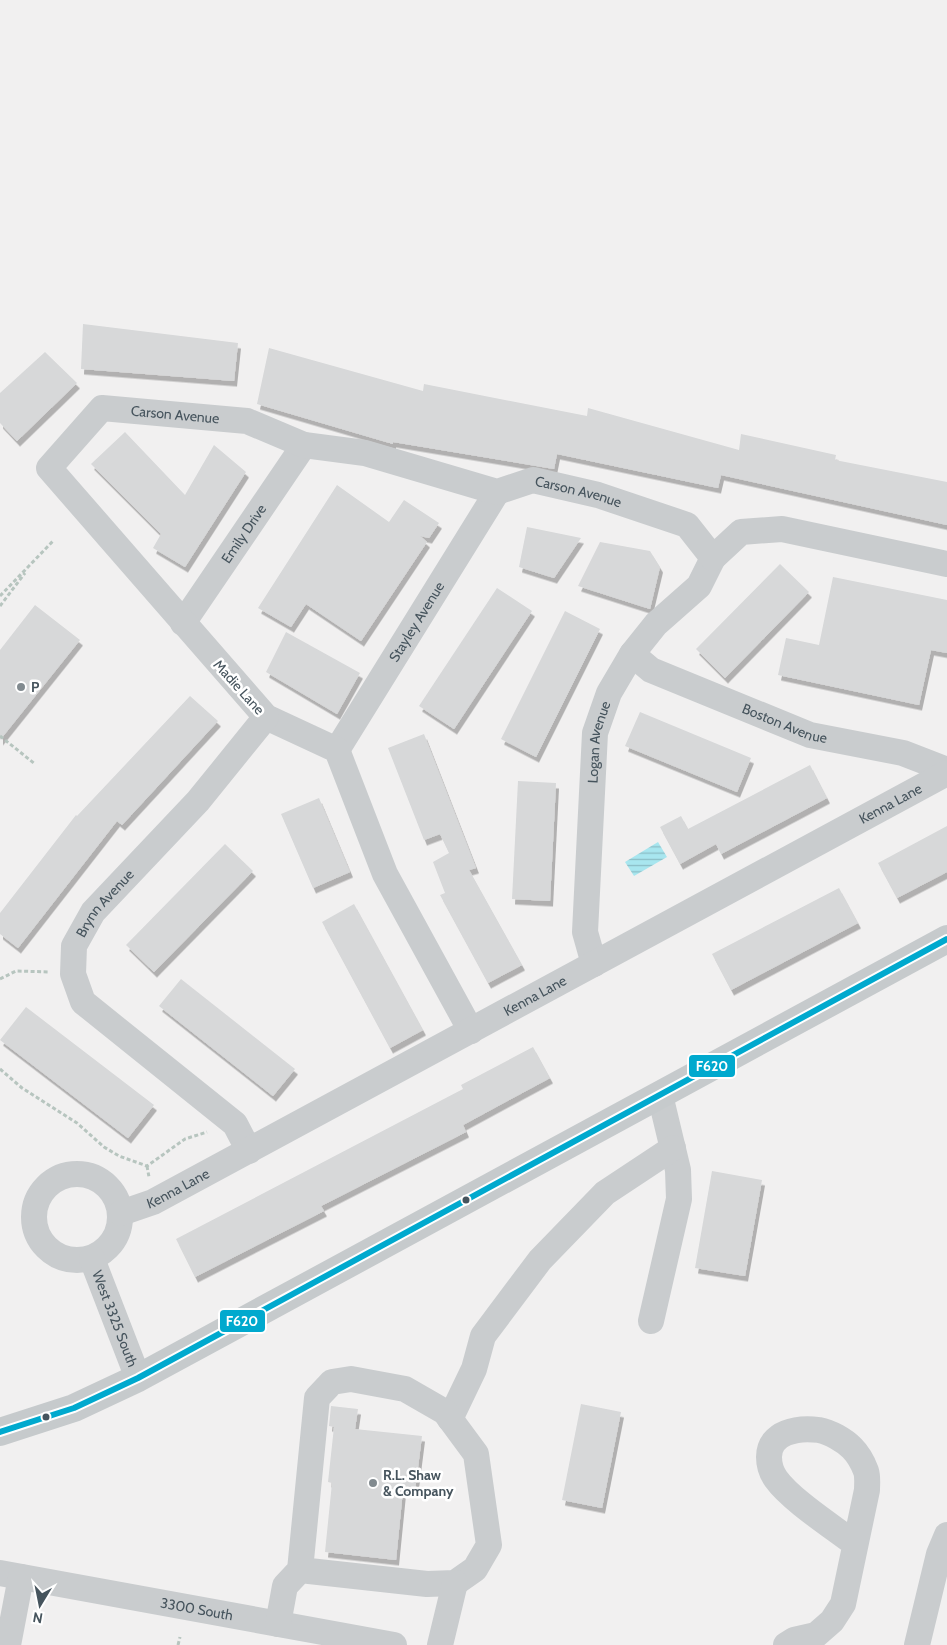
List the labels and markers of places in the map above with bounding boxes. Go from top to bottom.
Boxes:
place label: P [31,678,40,696]
marker: P [15,681,27,693]
unlabelled marker [461,1195,471,1205]
unlabelled marker [41,1412,51,1422]
place label: R.L. Shaw & Company [383,1466,454,1500]
marker: R.L. Shaw & Company [367,1477,379,1489]

